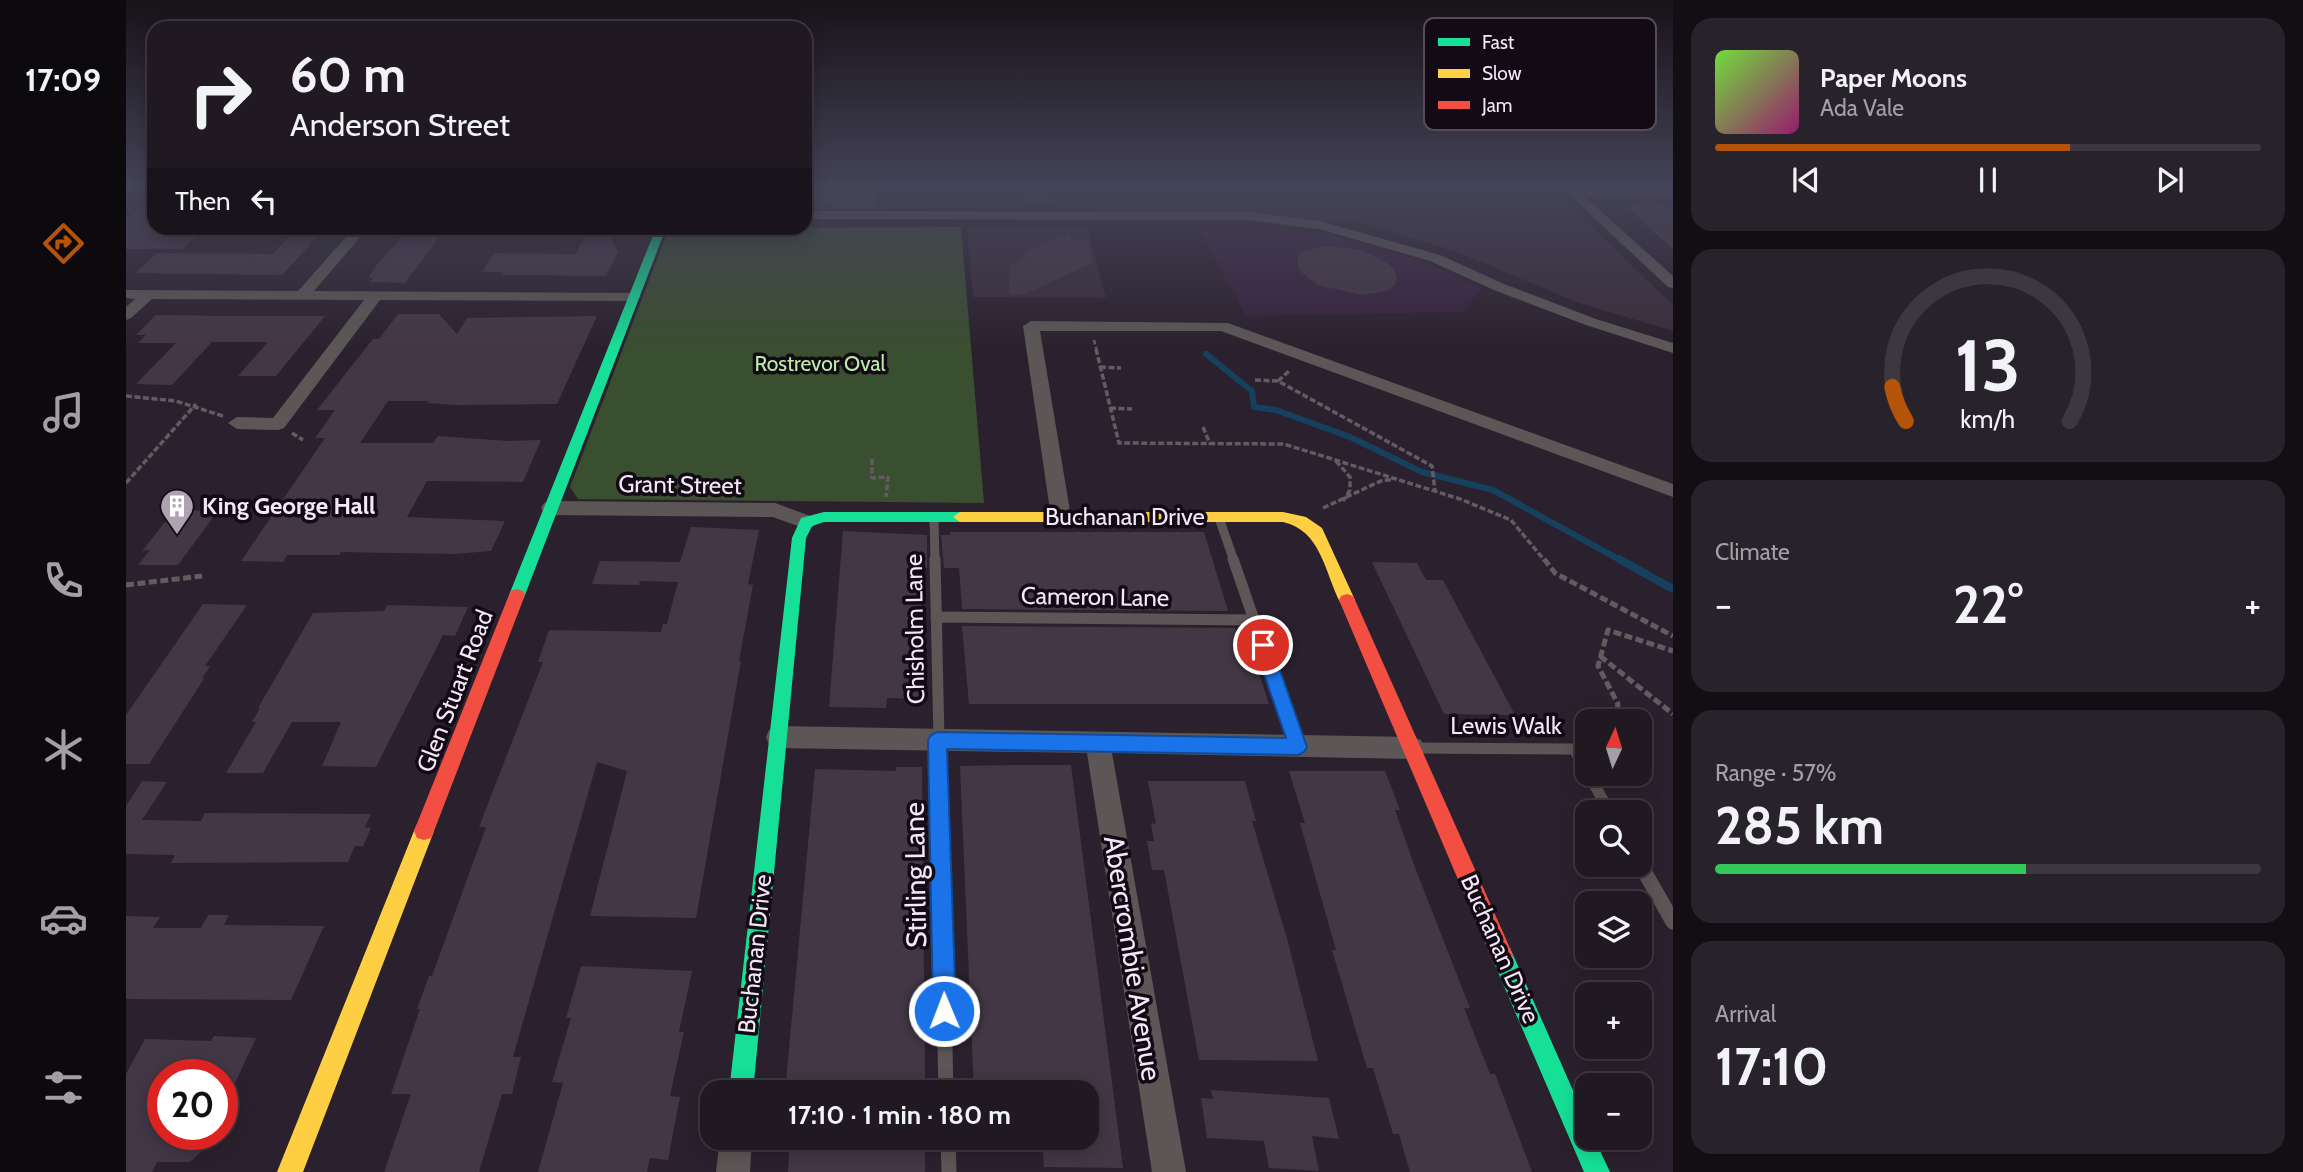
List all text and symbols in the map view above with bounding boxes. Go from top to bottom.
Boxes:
legend [1424,18,1656,130]
text: Fast [1482,31,1515,54]
text: 60 m [290,45,406,104]
icon: right [175,49,266,140]
text: 17:09 [25,60,101,99]
text: Slow [1482,62,1522,85]
text: Paper Moons [1820,62,1967,94]
text: Jam [1481,94,1512,117]
text: Ada Vale [1820,94,1904,122]
text: Anderson Street [290,105,510,144]
icon: previous [1787,161,1825,199]
icon: pause [1969,161,2007,199]
icon: next [2151,161,2189,199]
icon: left [245,182,283,220]
text: Then [175,185,231,217]
icon: directions [39,219,88,268]
text: 13 [1955,322,2021,410]
park label: Rostrevor Oval [754,351,886,376]
icon: music [39,388,88,437]
text: km/h [1961,404,2015,434]
street label: Grant Street [618,469,742,500]
building icon: King George Hall [158,487,196,536]
place label: King George Hall [202,491,375,520]
street label: Buchanan Drive [1045,502,1205,531]
text: Climate [1715,538,1790,566]
street label: Chisholm Lane [899,554,930,704]
icon: phone [39,556,88,605]
text: 22° [1953,573,2023,636]
street label: Cameron Lane [1021,581,1169,612]
text: − [1715,581,1732,628]
text: + [2244,581,2261,628]
street label: Glen Stuart Road [410,606,499,776]
pin [1233,615,1293,675]
icon: arrive [1244,626,1282,664]
north arrow [1575,709,1652,786]
map controls [1575,709,1652,1150]
street label: Lewis Walk [1450,711,1562,740]
icon: climate [39,725,88,774]
text: Range · 57% [1715,759,1836,787]
text: 285 km [1715,794,1884,857]
button: search [1575,800,1652,877]
street label: Stirling Lane [897,802,933,948]
street label: Abercrombie Avenue [1097,833,1169,1083]
street label: Buchanan Drive [1455,870,1546,1028]
street label: Buchanan Drive [732,873,777,1035]
button: layers [1575,891,1652,968]
icon: car [39,894,88,943]
position arrow [907,974,981,1048]
button: + [1575,982,1652,1059]
text: Arrival [1715,1000,1776,1028]
text: 17:10 [1715,1035,1828,1098]
speed limit sign: 20 [147,1059,238,1150]
icon: filters [39,1063,88,1112]
button: − [1575,1073,1652,1150]
text: 17:10 · 1 min · 180 m [788,1099,1011,1131]

